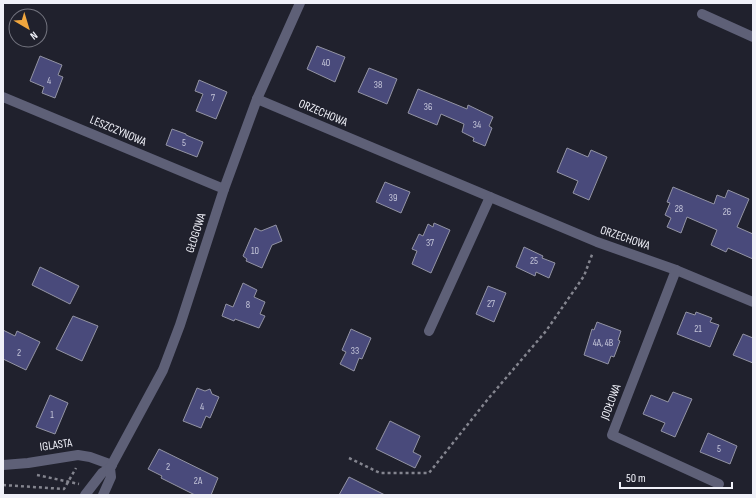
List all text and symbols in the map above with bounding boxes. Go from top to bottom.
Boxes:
north arrow [8,8,48,48]
text: N [27,29,40,42]
house number: 40 [322,57,330,69]
house number: 4 [47,75,51,87]
house number: 38 [374,79,382,91]
house number: 7 [211,92,215,104]
street label: ORZECHOWA [296,96,350,130]
house number: 36 [424,101,432,113]
street label: LESZCZYNOWA [88,112,149,150]
house number: 34 [473,119,481,131]
house number: 5 [182,137,186,149]
house number: 39 [389,192,397,204]
house number: 28 [675,203,683,215]
house number: 26 [723,206,731,218]
street label: GŁOGOWA [183,211,210,255]
street label: ORZECHOWA [598,223,653,254]
house number: 37 [426,237,434,249]
house number: 10 [251,245,259,257]
house number: 25 [530,255,538,267]
house number: 27 [487,298,495,310]
house number: 8 [246,299,250,311]
house number: 21 [694,323,702,335]
house number: 4A, 4B [593,337,614,349]
house number: 33 [351,345,359,357]
house number: 2 [17,347,21,359]
street label: JODŁOWA [597,381,625,423]
house number: 4 [200,401,204,413]
house number: 1 [50,409,54,421]
street label: IGLASTA [39,435,74,455]
house number: 5 [717,443,721,455]
house number: 2 [166,461,170,473]
scale bar [620,464,732,490]
text: 50 m [626,471,646,486]
house number: 2A [194,475,203,487]

